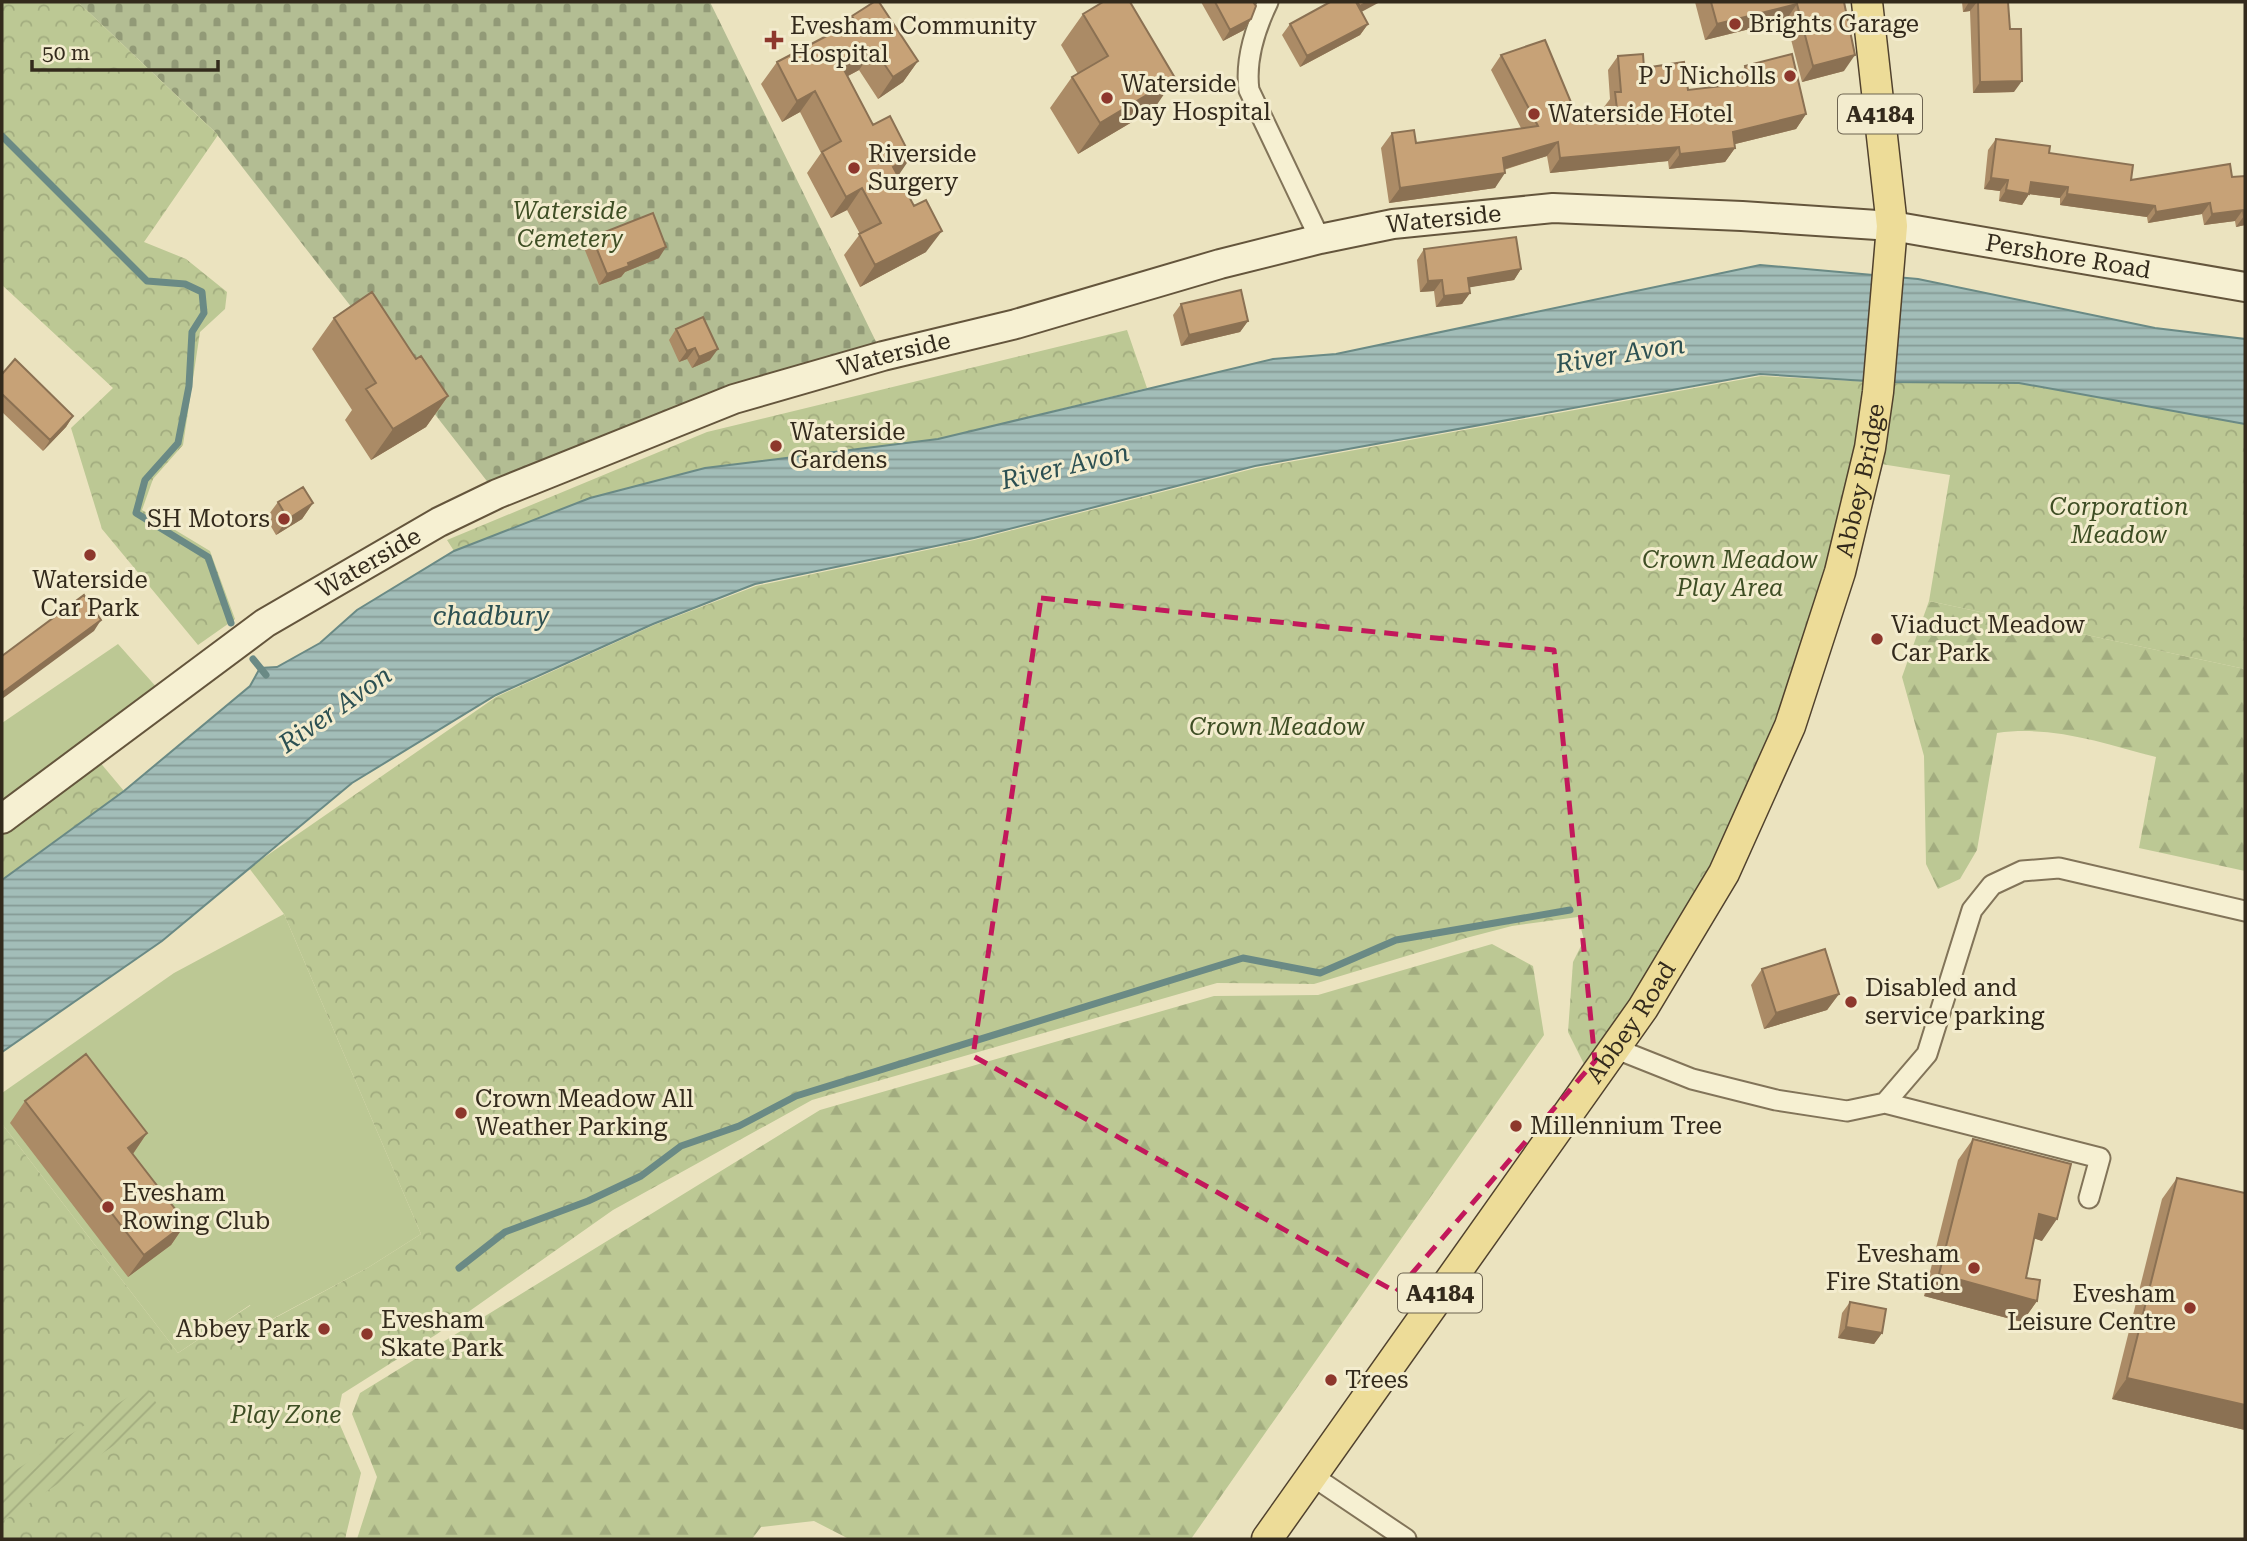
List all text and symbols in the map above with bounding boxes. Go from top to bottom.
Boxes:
place label: Brights Garage [1749,10,1919,38]
place label: Evesham Community Hospital [790,12,1038,68]
marker: Brights Garage [1727,16,1743,32]
scale bar [32,28,217,72]
marker: Evesham Community Hospital [764,30,784,50]
text: 50 m [42,41,90,65]
place label: P J Nicholls [1638,62,1776,90]
marker: P J Nicholls [1782,68,1798,84]
place label: Waterside Day Hospital [1121,70,1271,126]
marker: Waterside Day Hospital [1099,90,1115,106]
road number: A4184 [1838,94,1922,134]
place label: Waterside Hotel [1548,100,1733,128]
marker: Waterside Hotel [1526,106,1542,122]
place label: Riverside Surgery [868,140,976,196]
marker: Riverside Surgery [846,160,862,176]
park label: Waterside Cemetery [513,197,627,253]
street label: Waterside [1385,199,1503,239]
street label: Pershore Road [1983,228,2153,284]
street label: Waterside [834,326,953,382]
water label: River Avon [1552,329,1687,379]
street label: Abbey Bridge [1830,402,1890,560]
place label: Waterside Gardens [790,418,906,474]
water label: River Avon [997,437,1132,496]
marker: Waterside Gardens [768,438,784,454]
park label: Corporation Meadow [2050,493,2188,549]
place label: SH Motors [147,505,270,533]
marker: SH Motors [276,511,292,527]
street label: Waterside [312,522,426,604]
park label: Crown Meadow Play Area [1642,546,1818,602]
marker: Waterside Car Park [82,547,98,563]
place label: Waterside Car Park [32,566,148,622]
water label: chadbury [433,601,550,631]
place label: Viaduct Meadow Car Park [1891,611,2085,667]
marker: Viaduct Meadow Car Park [1869,631,1885,647]
water label: River Avon [272,659,397,759]
park label: Crown Meadow [1189,713,1365,741]
street label: Abbey Road [1580,957,1682,1089]
place label: Disabled and service parking [1865,974,2045,1030]
marker: Disabled and service parking [1843,994,1859,1010]
place label: Crown Meadow All Weather Parking [475,1085,694,1141]
marker: Crown Meadow All Weather Parking [453,1105,469,1121]
place label: Millennium Tree [1530,1112,1722,1140]
marker: Millennium Tree [1508,1118,1524,1134]
place label: Evesham Rowing Club [122,1179,270,1235]
marker: Evesham Rowing Club [100,1199,116,1215]
place label: Evesham Fire Station [1826,1240,1960,1296]
marker: Evesham Fire Station [1966,1260,1982,1276]
road number: A4184 [1398,1274,1482,1312]
place label: Evesham Leisure Centre [2007,1280,2176,1336]
marker: Evesham Leisure Centre [2182,1300,2198,1316]
place label: Evesham Skate Park [381,1306,504,1362]
place label: Abbey Park [176,1315,310,1343]
marker: Abbey Park [316,1321,332,1337]
marker: Evesham Skate Park [359,1326,375,1342]
place label: Trees [1345,1366,1408,1394]
marker: Trees [1323,1372,1339,1388]
park label: Play Zone [230,1401,341,1429]

